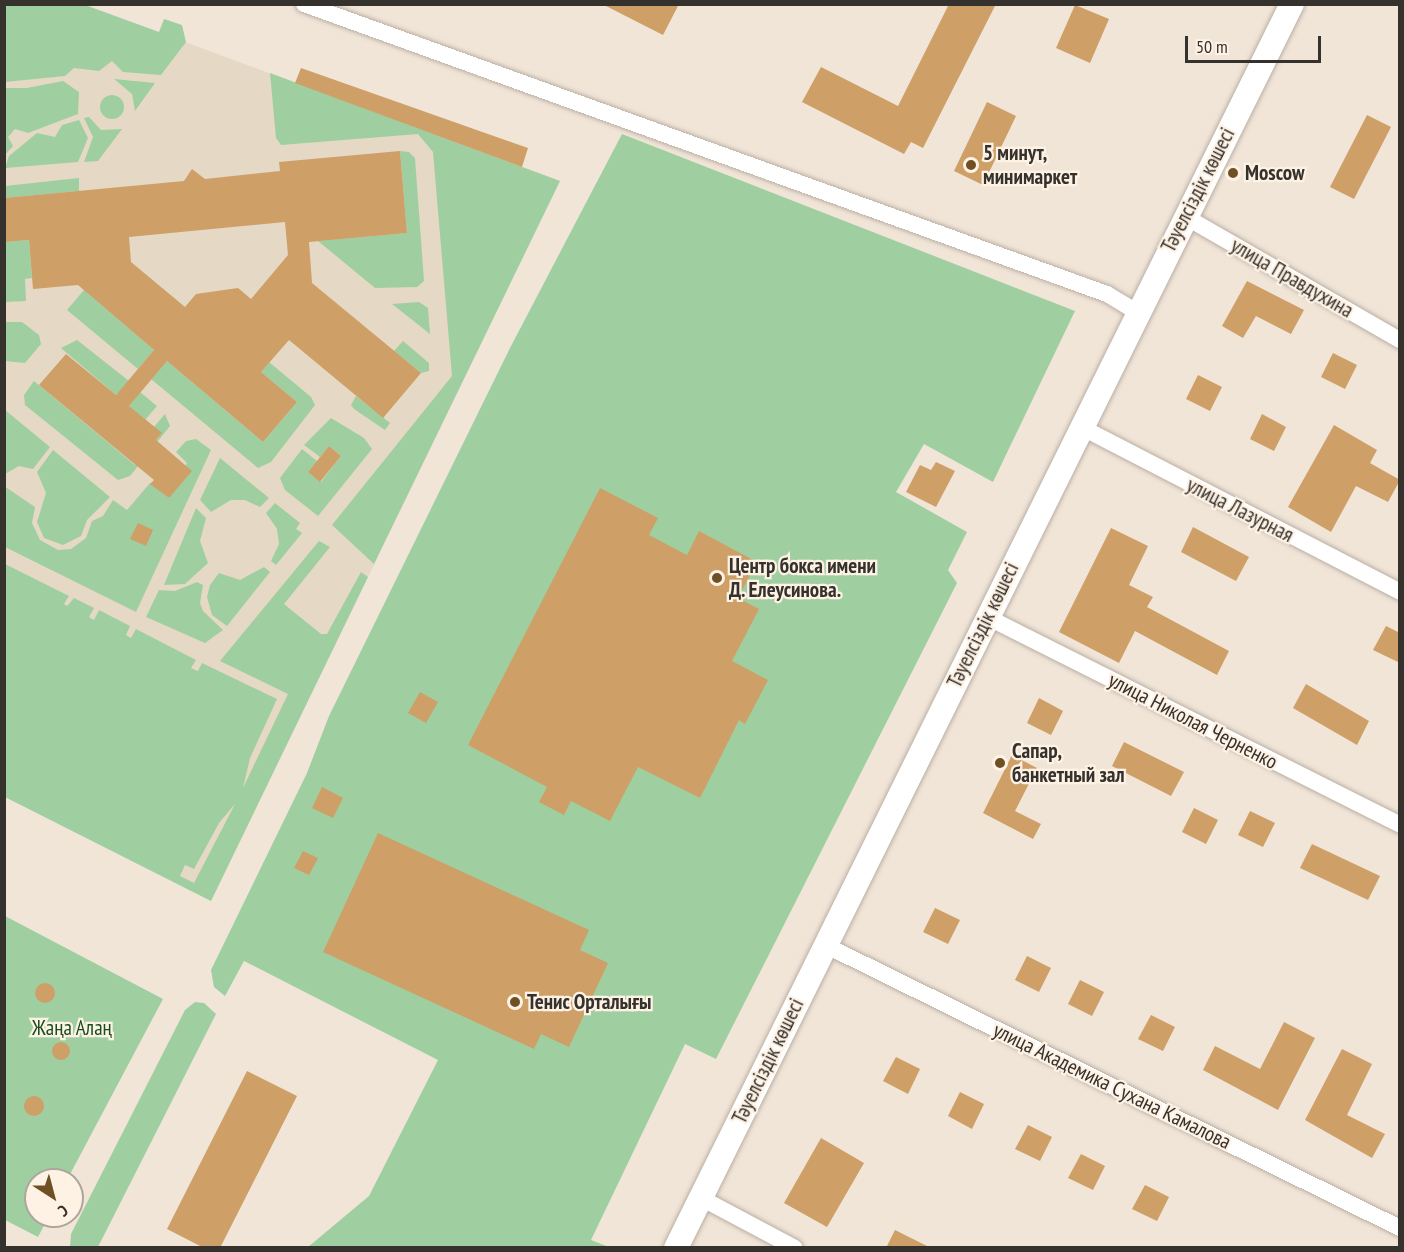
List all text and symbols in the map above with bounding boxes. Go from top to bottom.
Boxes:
scale bar [1188,24,1324,62]
text: 50 m [1196,35,1228,58]
street label: Тәуелсіздік көшесі [1156,124,1240,256]
place label: 5 минут, минимаркет [983,140,1077,190]
marker: 5 минут, минимаркет [964,158,978,172]
place label: Moscow [1245,160,1304,186]
marker: Moscow [1226,166,1240,180]
street label: улица Правдухина [1226,233,1358,323]
street label: улица Лазурная [1182,472,1298,548]
place label: Центр бокса имени Д. Елеусинова. [729,553,876,603]
street label: Тәуелсіздік көшесі [942,558,1024,692]
marker: Центр бокса имени Д. Елеусинова. [710,571,724,585]
street label: улица Николая Черненко [1104,667,1282,775]
place label: Сапар, банкетный зал [1012,738,1125,788]
marker: Сапар, банкетный зал [993,756,1007,770]
place label: Тенис Орталығы [527,989,652,1015]
street label: Тәуелсіздік көшесі [727,994,809,1128]
marker: Тенис Орталығы [508,995,522,1009]
park label: Жаңа Алаң [32,1015,112,1041]
street label: улица Академика Сухана Камалова [989,1017,1235,1155]
north arrow [24,1168,84,1228]
text: С [55,1201,72,1221]

